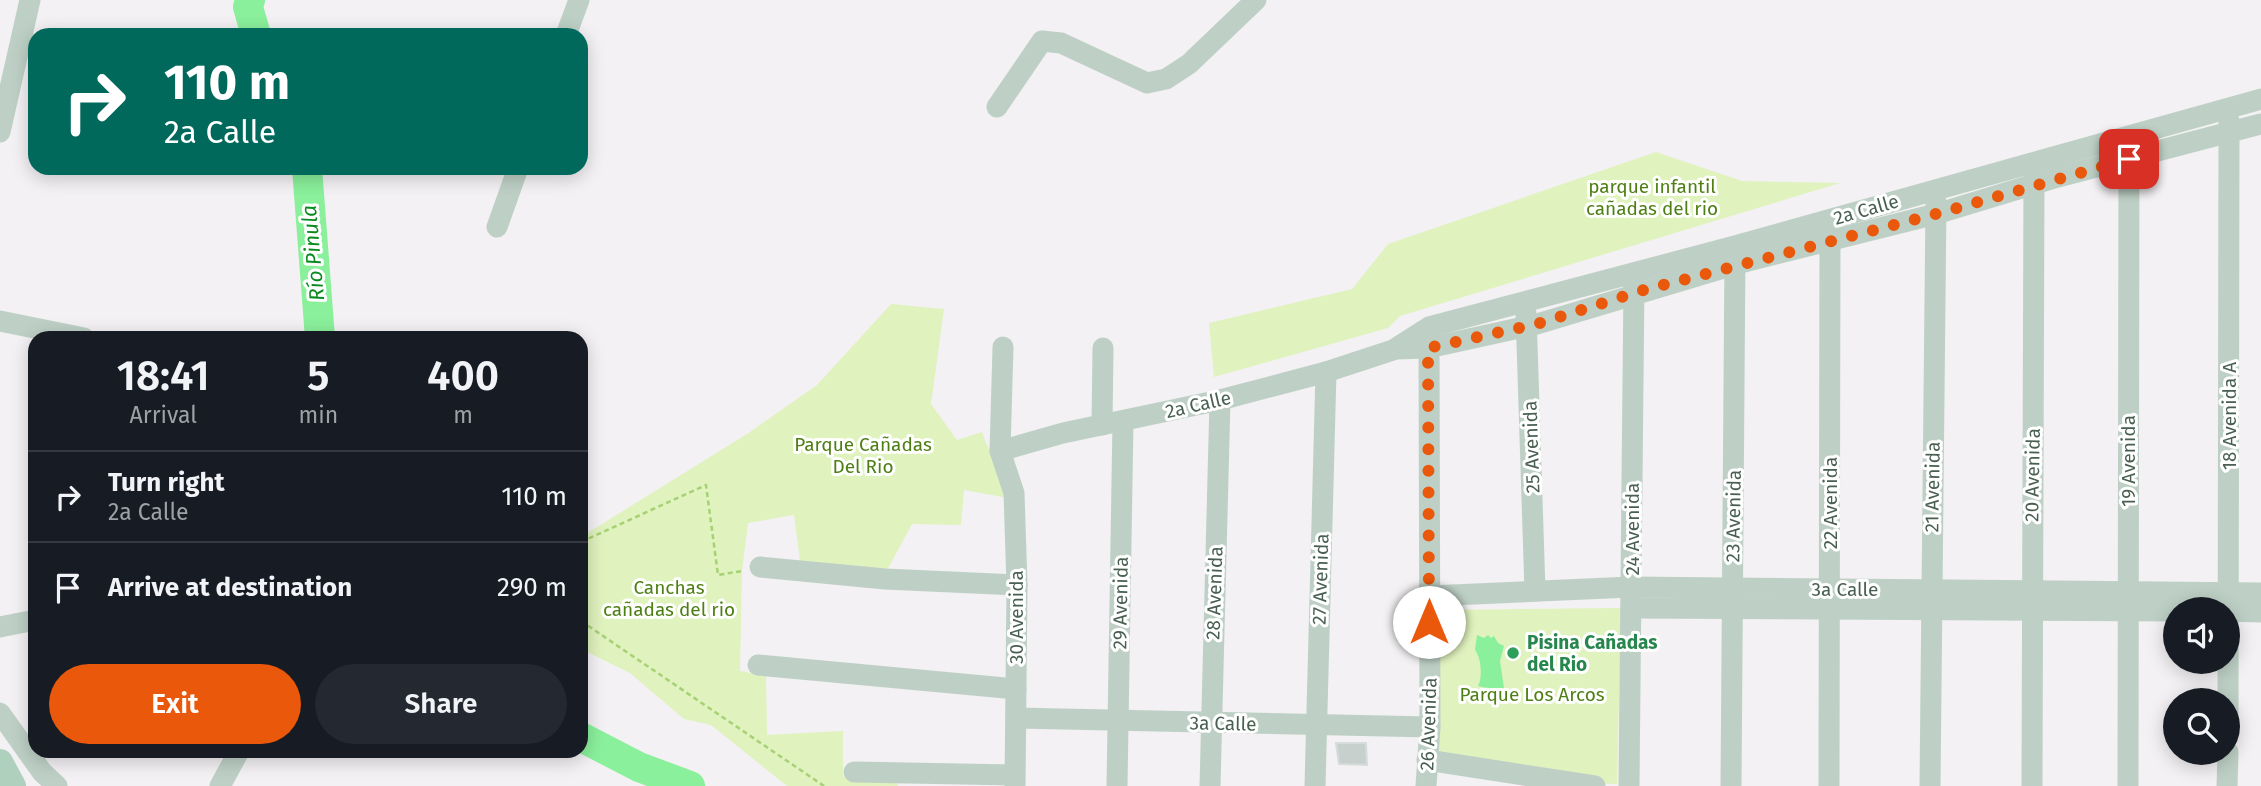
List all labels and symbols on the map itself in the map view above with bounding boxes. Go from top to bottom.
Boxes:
pin [2099,129,2159,189]
park label: parque infantil cañadas del rio [1586,175,1718,220]
street label: 2a Calle [1831,189,1901,230]
water label: Río Pinula [296,204,330,302]
street label: 18 Avenida A [2218,362,2241,470]
street label: 2a Calle [1163,386,1233,423]
street label: 25 Avenida [1518,400,1545,494]
street label: 19 Avenida [2117,415,2140,507]
street label: 20 Avenida [2020,428,2045,522]
park label: Parque Cañadas Del Rio [794,433,932,478]
street label: 21 Avenida [1920,441,1945,533]
street label: 22 Avenida [1819,457,1842,549]
street label: 23 Avenida [1721,470,1746,562]
street label: 24 Avenida [1621,483,1644,575]
street label: 27 Avenida [1307,533,1334,625]
street label: 28 Avenida [1201,546,1228,640]
street label: 29 Avenida [1108,556,1133,650]
street label: 30 Avenida [1005,570,1028,664]
park label: Canchas cañadas del rio [603,576,735,621]
street label: 3a Calle [1812,578,1878,601]
position arrow [1392,585,1466,659]
place label: Pisina Cañadas del Rio [1527,631,1658,676]
marker: Pisina Cañadas del Rio [1505,645,1521,661]
street label: 26 Avenida [1415,677,1442,771]
park label: Parque Los Arcos [1459,683,1605,706]
street label: 3a Calle [1189,711,1257,736]

